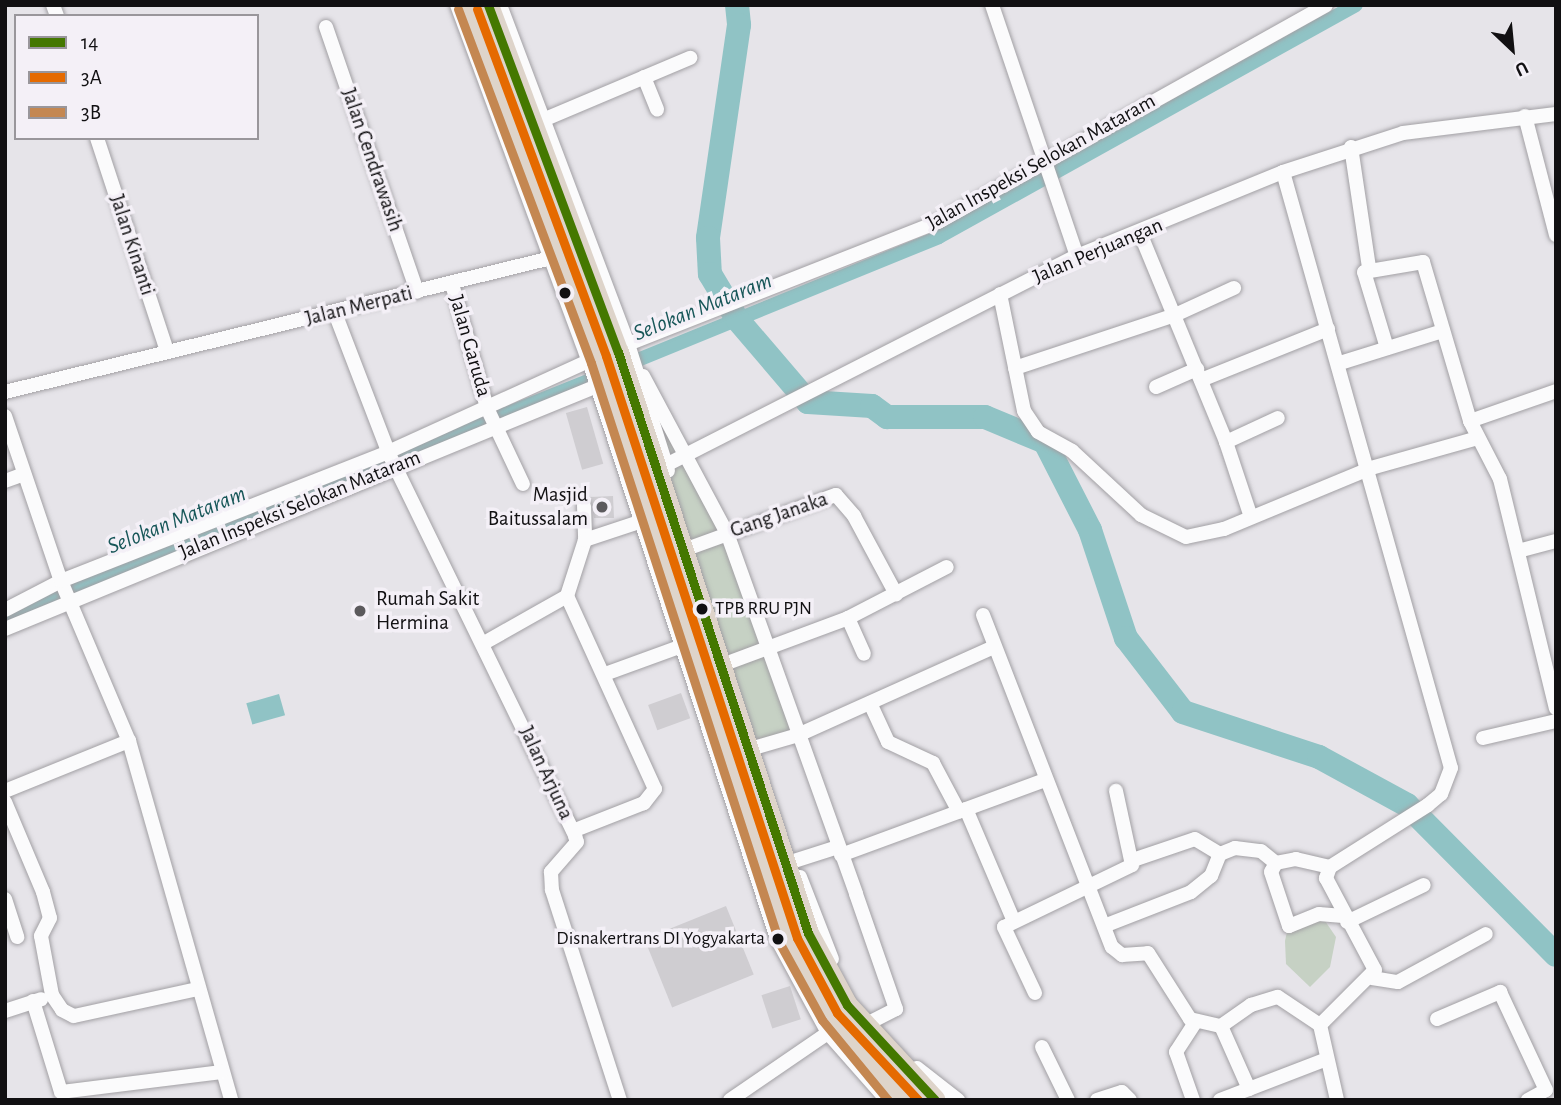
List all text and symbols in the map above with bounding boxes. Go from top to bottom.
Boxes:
legend [14,14,259,140]
north arrow [1477,14,1547,84]
text: 14 [81,32,98,53]
text: U [1512,57,1531,80]
text: 3A [81,67,102,88]
street label: Jalan Cendrawasih [336,85,408,235]
street label: Jalan Inspeksi Selokan Mataram [922,88,1160,236]
text: 3B [81,102,101,123]
street label: Jalan Kinanti [104,192,160,298]
street label: Jalan Perjuangan [1029,212,1167,290]
water label: Selokan Mataram [630,268,776,348]
street label: Jalan Merpati [303,281,415,331]
unlabelled marker [558,286,572,300]
street label: Jalan Garuda [443,292,497,400]
street label: Jalan Inspeksi Selokan Mataram [176,445,424,565]
water label: Selokan Mataram [104,481,250,561]
place label: Masjid Baitussalam [488,482,588,532]
street label: Gang Janaka [727,487,831,543]
marker: Masjid Baitussalam [594,499,610,515]
place label: Rumah Sakit Hermina [376,586,479,636]
place label: TPB RRU PJN [715,598,812,620]
marker: Rumah Sakit Hermina [350,601,370,621]
marker: TPB RRU PJN [695,602,709,616]
street label: Jalan Arjuna [513,722,579,824]
place label: Disnakertrans DI Yogyakarta [556,928,765,950]
marker: Disnakertrans DI Yogyakarta [771,932,785,946]

